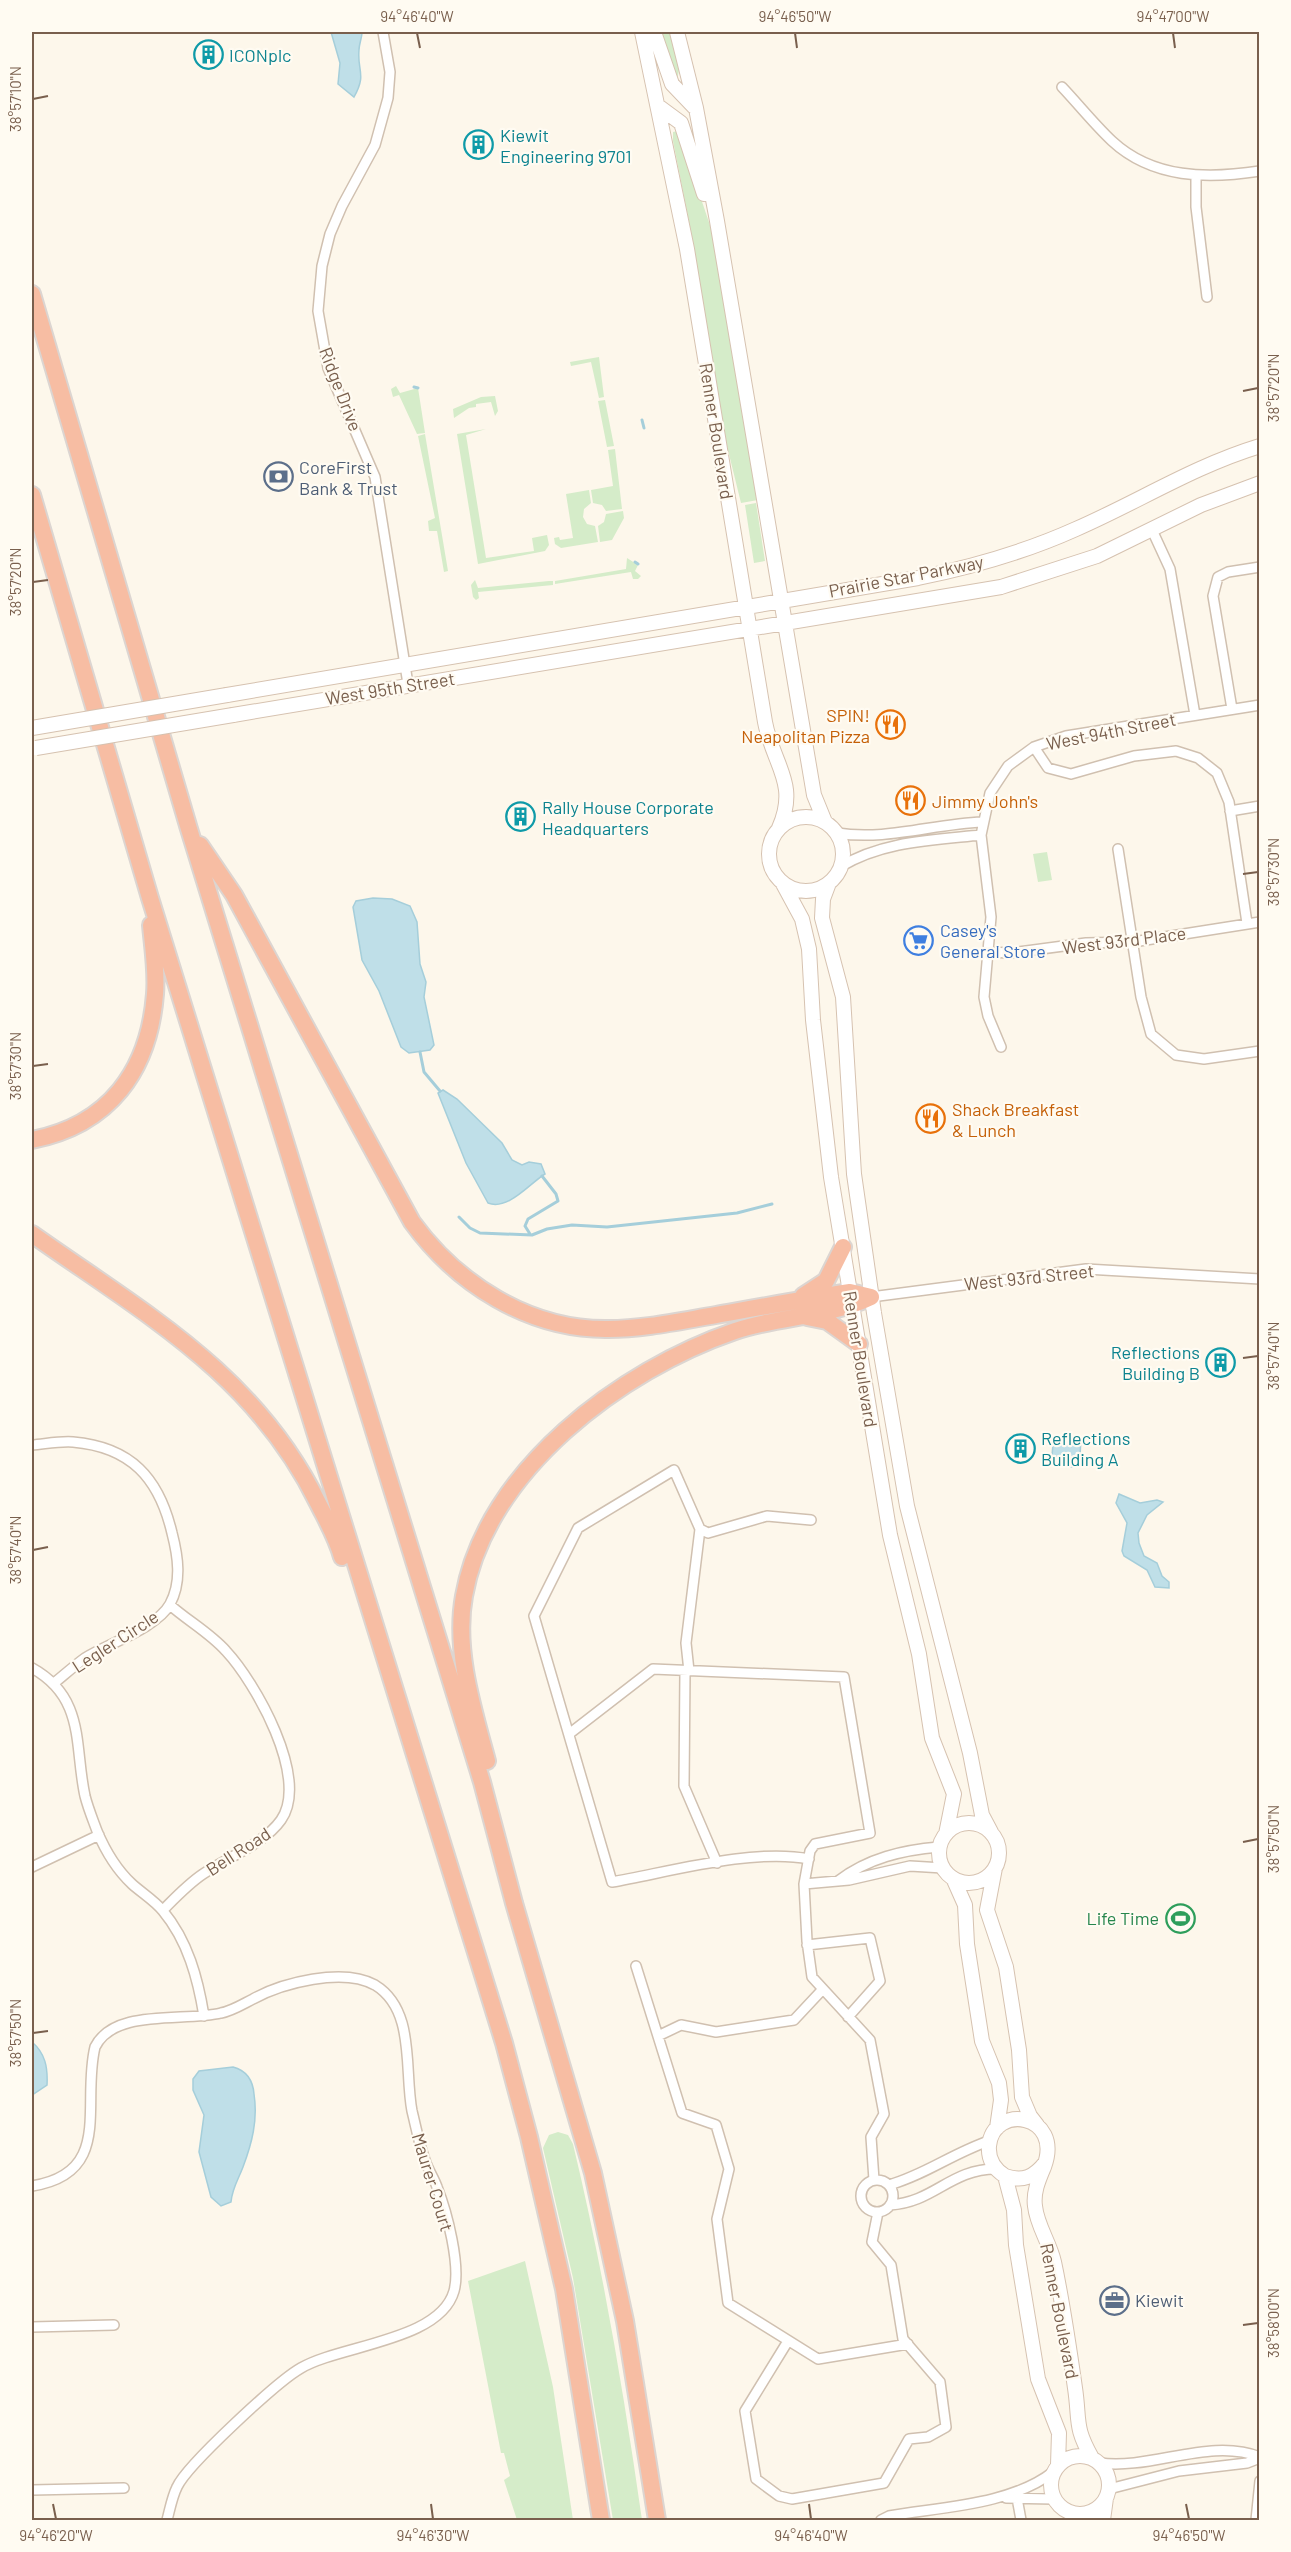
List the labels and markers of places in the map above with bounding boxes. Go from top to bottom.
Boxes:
building icon: ICONplc [192,39,224,71]
place label: ICONplc [229,44,291,66]
place label: Kiewit Engineering 9701 [500,124,632,167]
building icon: Kiewit Engineering 9701 [463,129,495,161]
place label: CoreFirst Bank & Trust [299,456,398,499]
bank icon: CoreFirst Bank & Trust [262,461,294,493]
place label: SPIN! Neapolitan Pizza [741,704,870,747]
restaurant icon: SPIN! Neapolitan Pizza [875,709,907,741]
restaurant icon: Jimmy John's [895,785,927,817]
place label: Jimmy John's [932,790,1038,812]
place label: Rally House Corporate Headquarters [542,796,714,839]
building icon: Rally House Corporate Headquarters [505,801,537,833]
place label: Casey's General Store [940,919,1046,962]
supermarket icon: Casey's General Store [903,924,935,956]
place label: Shack Breakfast & Lunch [952,1098,1079,1141]
restaurant icon: Shack Breakfast & Lunch [915,1103,947,1135]
place label: Reflections Building B [1111,1341,1200,1384]
building icon: Reflections Building B [1205,1346,1237,1378]
place label: Reflections Building A [1041,1427,1130,1470]
building icon: Reflections Building A [1004,1432,1036,1464]
sports icon: Life Time [1164,1902,1196,1934]
place label: Life Time [1086,1907,1159,1929]
office icon: Kiewit [1098,2284,1130,2316]
place label: Kiewit [1135,2289,1184,2311]

